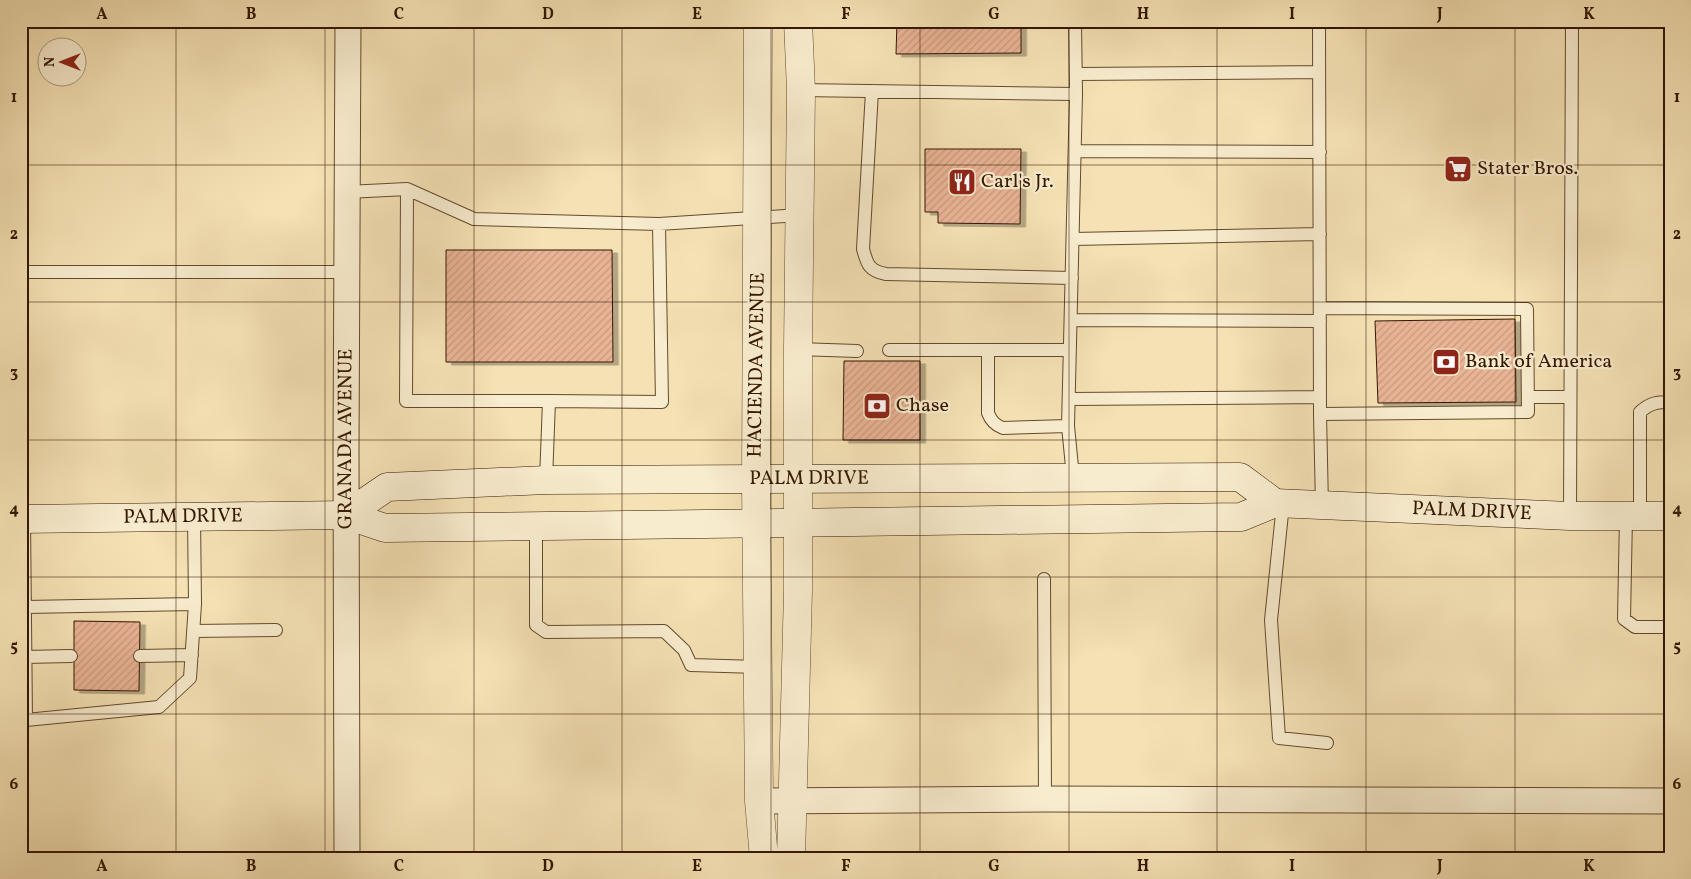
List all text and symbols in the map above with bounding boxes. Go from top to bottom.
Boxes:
text: A [96,4,108,26]
text: B [246,4,257,26]
text: C [394,4,404,26]
text: D [542,4,554,26]
text: E [692,4,702,26]
text: F [841,4,851,26]
text: G [988,4,1000,26]
text: H [1137,4,1149,26]
text: I [1289,4,1295,26]
text: J [1436,4,1443,26]
text: K [1583,4,1595,26]
north arrow [38,38,88,88]
text: N [41,57,60,67]
text: 1 [11,87,17,109]
text: 1 [1674,87,1680,109]
supermarket icon: Stater Bros. [1443,154,1473,184]
place label: Stater Bros. [1477,155,1578,183]
restaurant icon: Carl's Jr. [947,167,977,197]
place label: Carl's Jr. [981,168,1054,196]
text: 2 [10,224,18,246]
text: 2 [1673,224,1681,246]
street label: HACIENDA AVENUE [741,272,773,458]
bank icon: Bank of America [1431,347,1461,377]
place label: Bank of America [1465,348,1612,376]
street label: GRANADA AVENUE [332,349,360,529]
text: 3 [10,362,18,384]
text: 3 [1673,362,1681,384]
bank icon: Chase [862,391,892,421]
place label: Chase [896,392,949,420]
street label: PALM DRIVE [749,465,869,493]
street label: PALM DRIVE [1411,495,1532,528]
text: 4 [9,499,19,521]
text: 4 [1672,499,1682,521]
street label: PALM DRIVE [123,502,243,532]
text: 5 [10,636,18,658]
text: 5 [1673,636,1681,658]
text: 6 [10,774,19,796]
text: 6 [1673,774,1682,796]
text: A [96,856,108,878]
text: B [246,856,257,878]
text: C [394,856,404,878]
text: D [542,856,554,878]
text: E [692,856,702,878]
text: F [841,856,851,878]
text: G [988,856,1000,878]
text: H [1137,856,1149,878]
text: I [1289,856,1295,878]
text: J [1436,856,1443,878]
text: K [1583,856,1595,878]

